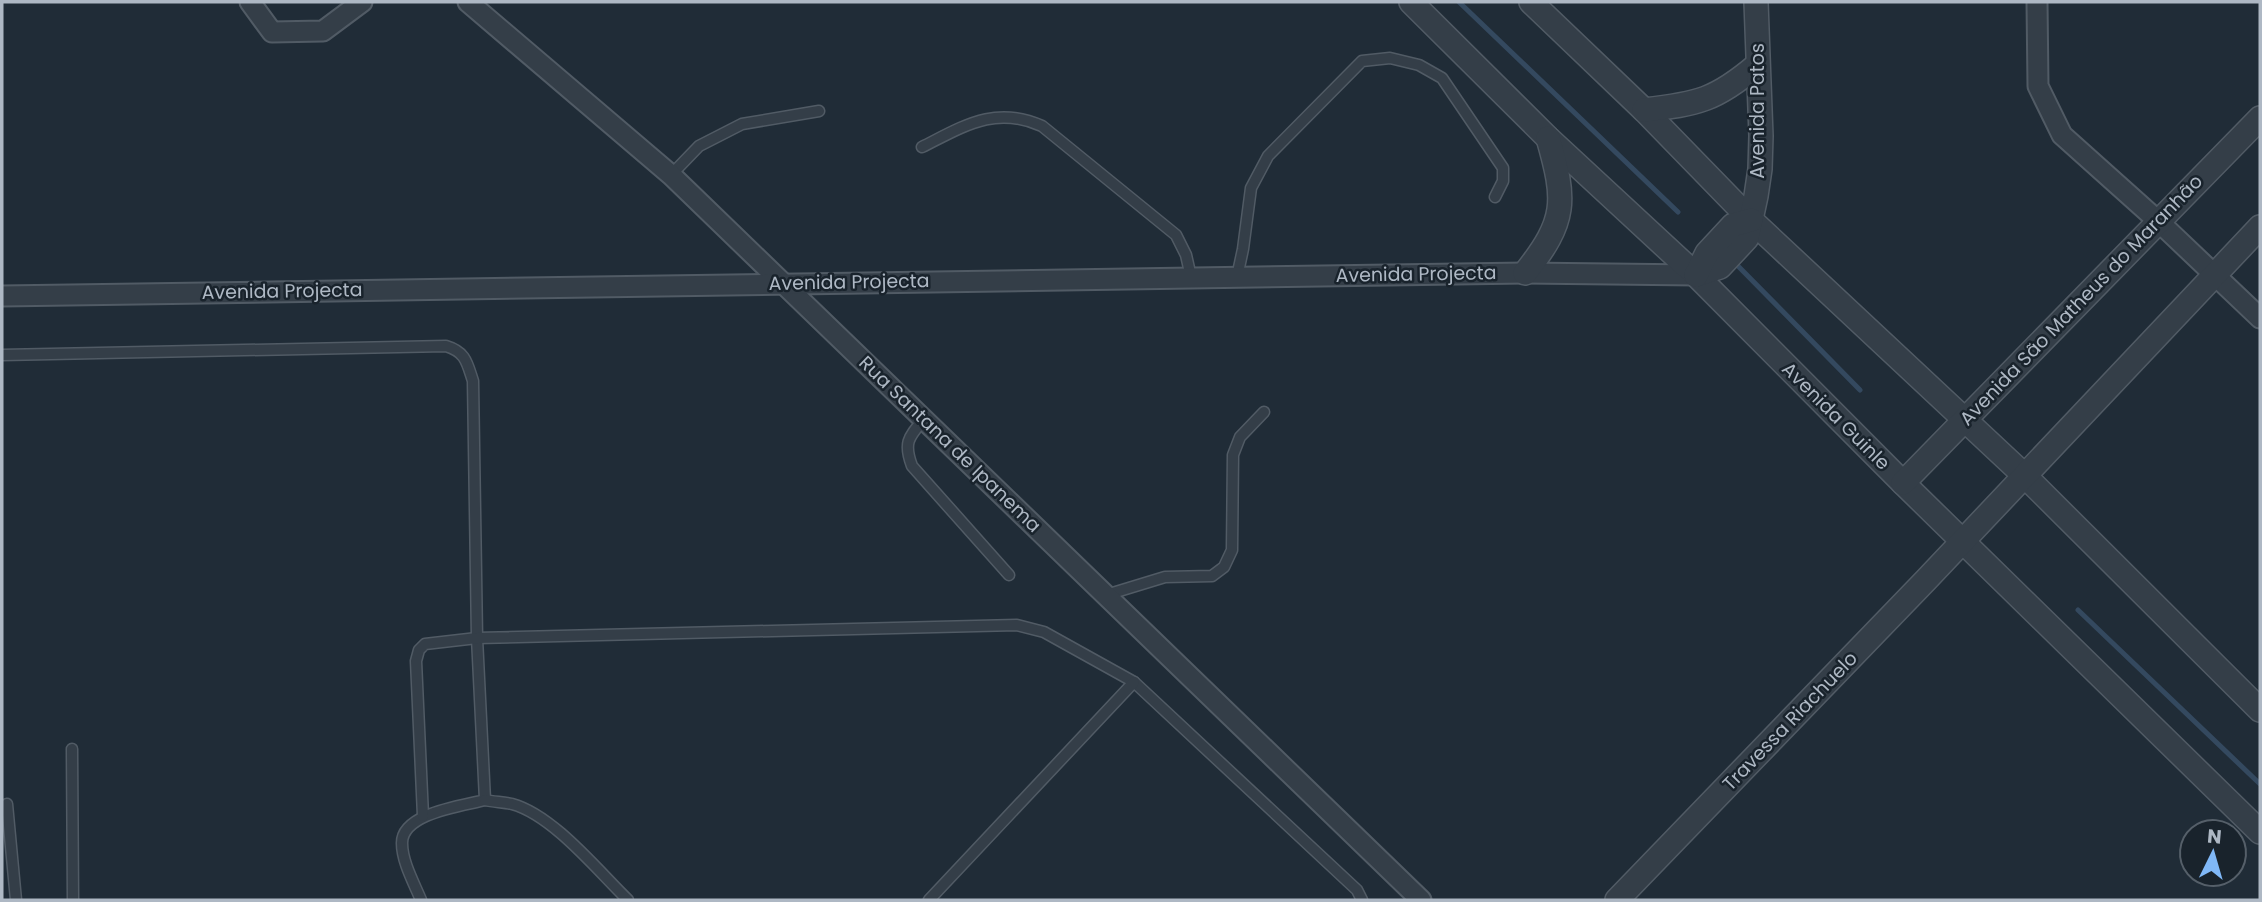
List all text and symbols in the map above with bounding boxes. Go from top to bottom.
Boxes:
street label: Avenida Patos [1744,43,1771,179]
street label: Avenida São Matheus do Maranhão [1953,168,2209,432]
street label: Avenida Projecta [1335,259,1497,289]
street label: Avenida Projecta [768,267,930,297]
street label: Avenida Projecta [201,276,363,306]
street label: Rua Santana de Ipanema [853,350,1047,538]
street label: Avenida Guinle [1776,356,1896,476]
street label: Travessa Riachuelo [1716,645,1864,797]
north arrow [2178,818,2248,888]
text: N [2206,822,2223,851]

